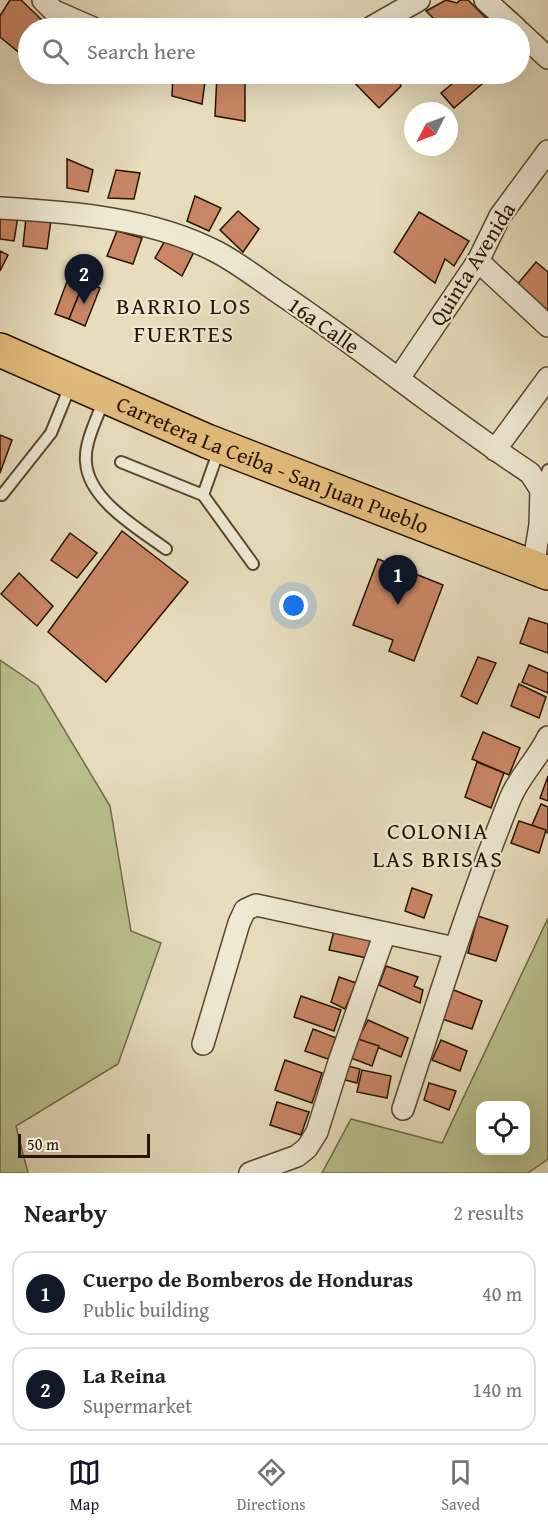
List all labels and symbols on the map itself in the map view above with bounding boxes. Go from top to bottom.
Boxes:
north arrow [404,102,458,156]
street label: Quinta Avenida [421,195,523,332]
pin: 2 [64,254,104,304]
district label: BARRIO LOS FUERTES [116,288,252,351]
street label: 16a Calle [281,289,367,361]
street label: Carretera La Ceiba - San Juan Pueblo [112,387,434,541]
pin: 1 [378,556,418,605]
your location [279,591,308,620]
district label: COLONIA LAS BRISAS [372,813,504,876]
scale bar [18,1131,150,1158]

